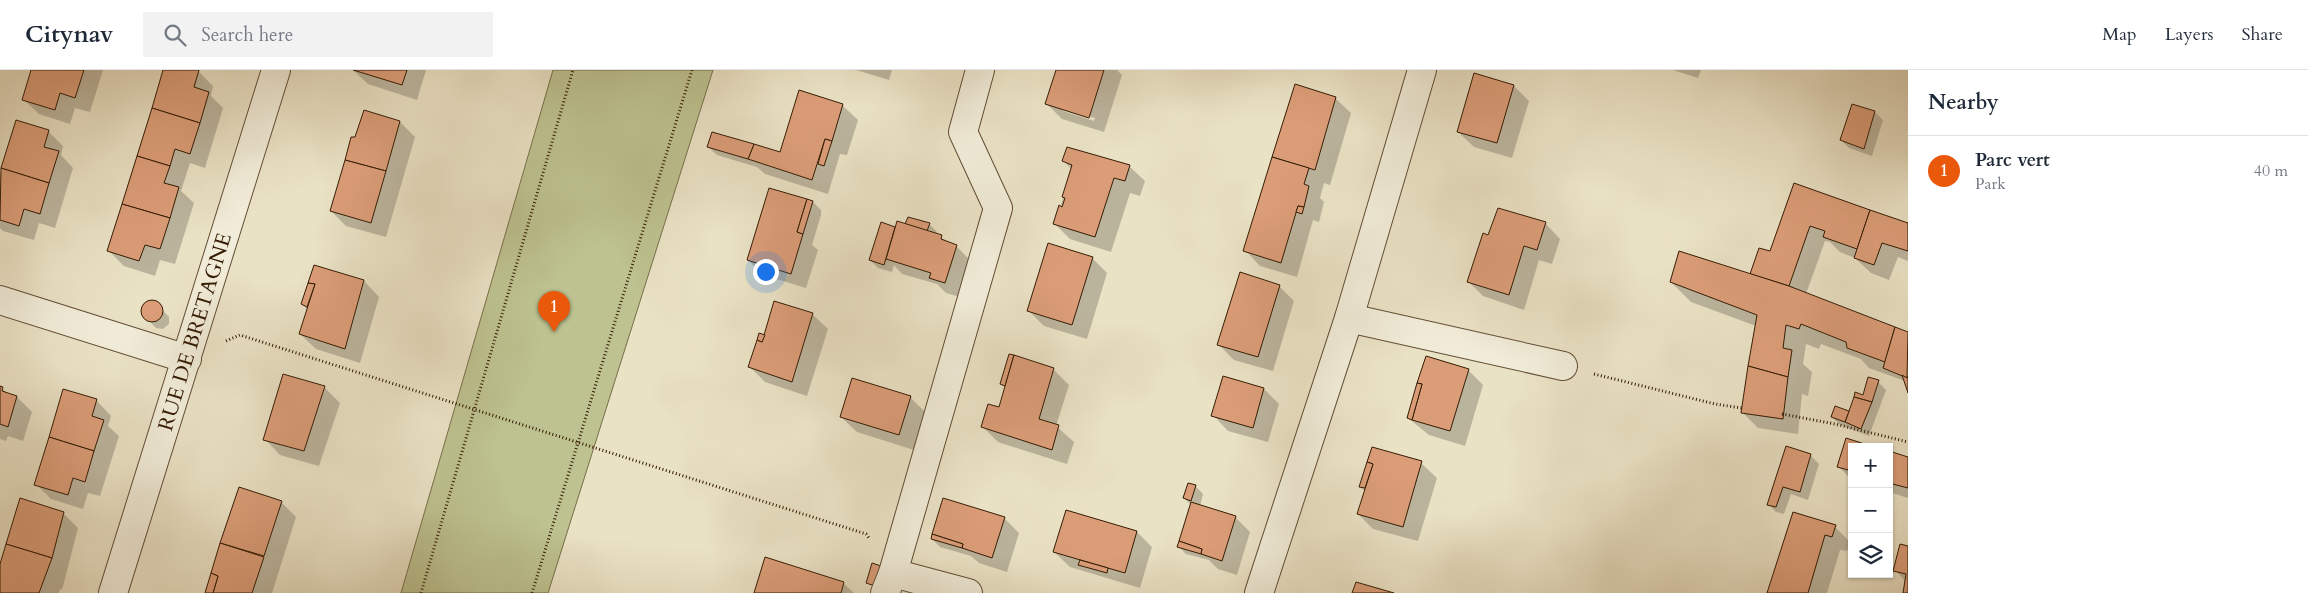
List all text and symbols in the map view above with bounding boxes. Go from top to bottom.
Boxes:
search box [143,12,493,57]
text: Citynav [25,18,113,51]
icon: search [161,21,189,49]
text: Search here [201,22,293,48]
text: Map [2102,22,2137,47]
text: Layers [2165,22,2214,47]
text: Share [2242,22,2283,47]
text: Nearby [1928,88,1999,117]
text: Parc vert [1975,147,2050,173]
text: 1 [1940,160,1948,182]
text: 40 m [2254,160,2288,182]
text: Park [1975,173,2006,195]
street label: RUE DE BRETAGNE [151,229,239,435]
your location [753,259,779,285]
pin: 1 [538,291,570,332]
map controls [1848,443,1893,578]
button: + [1848,443,1893,488]
button: − [1848,488,1893,533]
button: layers [1848,533,1893,578]

